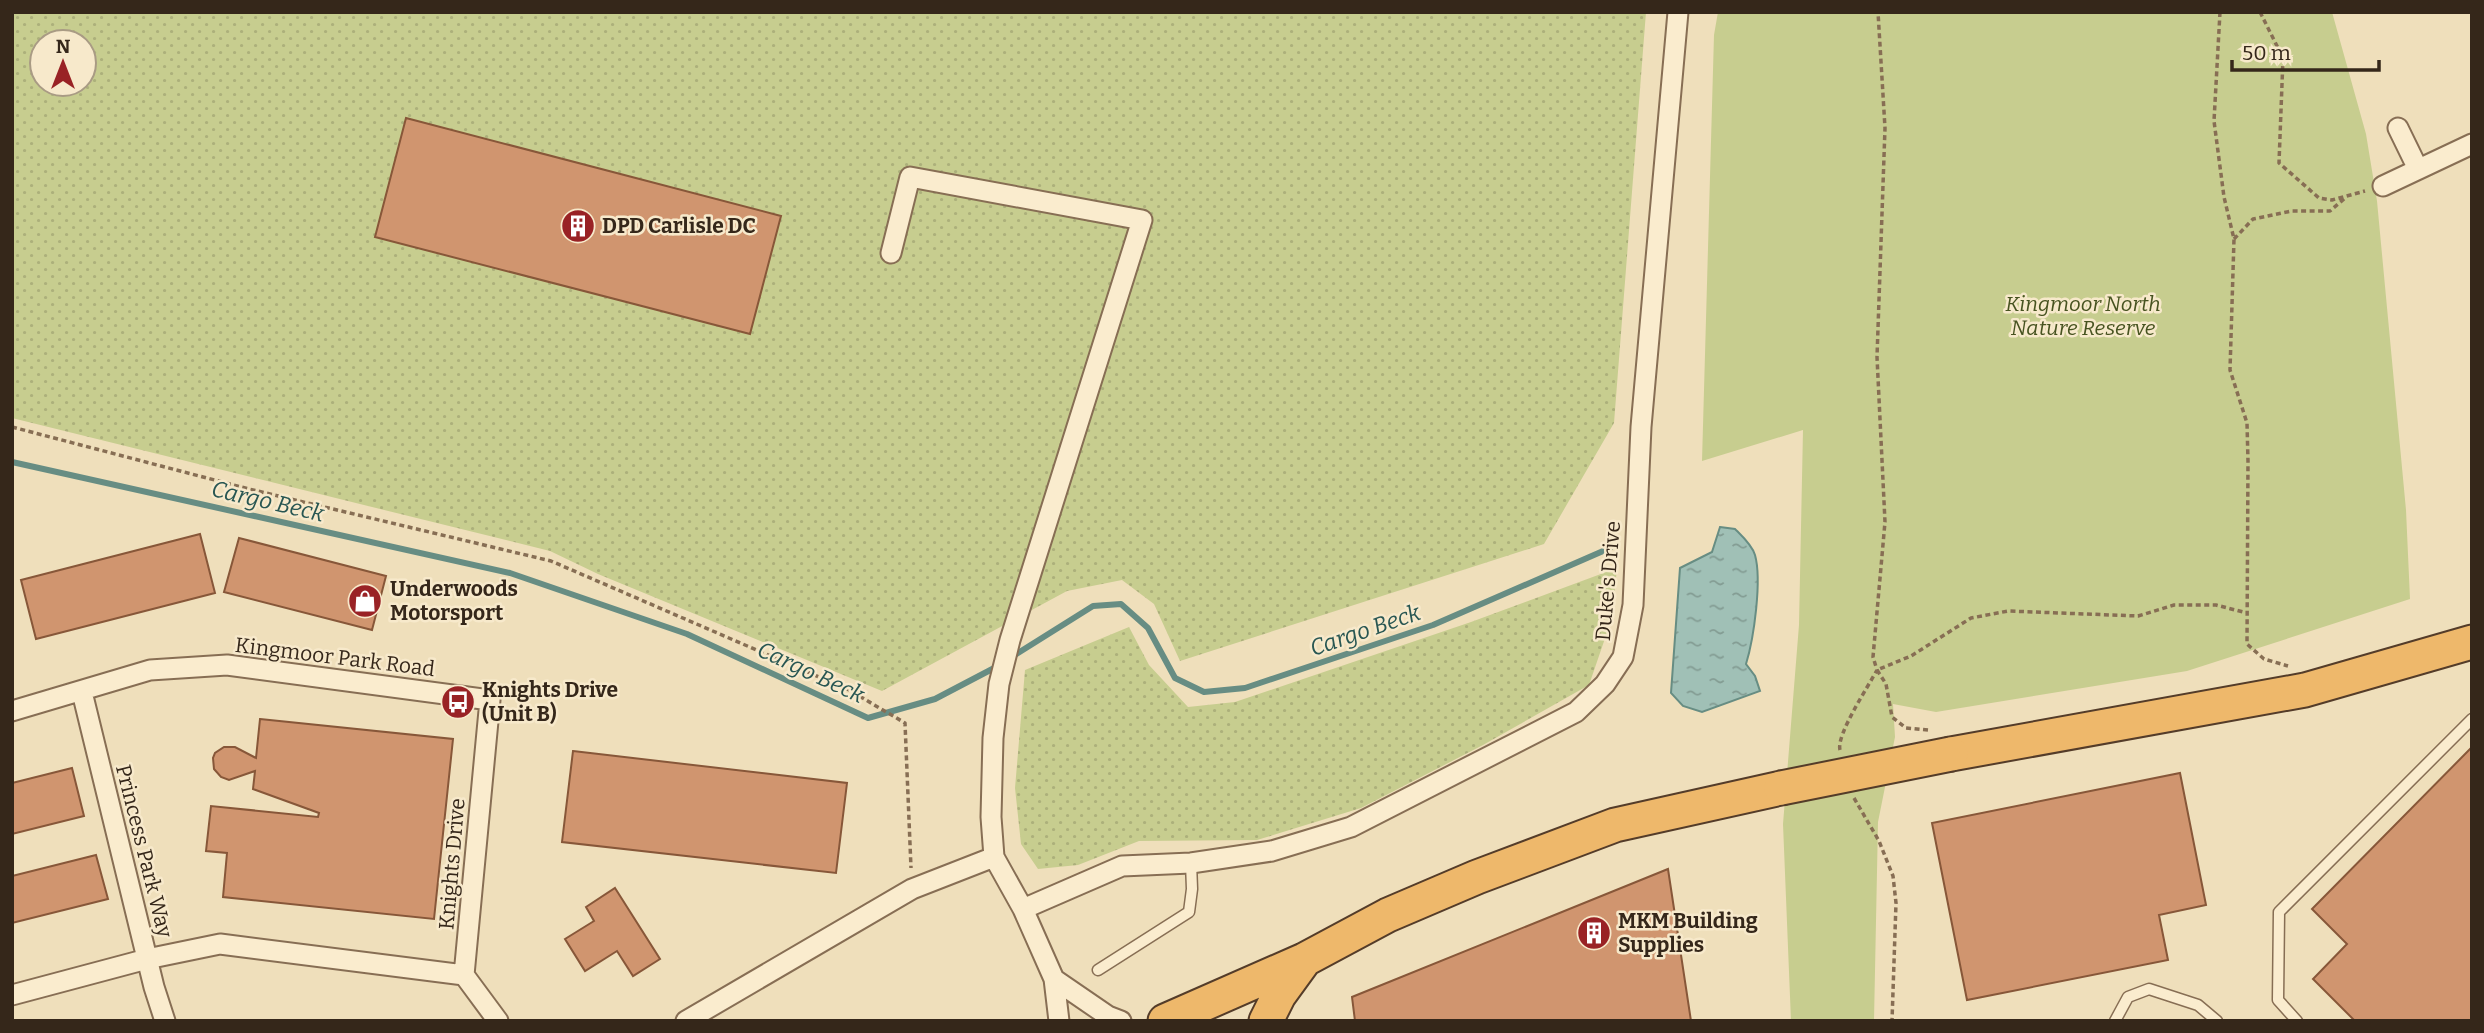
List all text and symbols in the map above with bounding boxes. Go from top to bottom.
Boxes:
north arrow [28,28,98,98]
scale bar [2232,28,2379,72]
text: N [56,35,71,58]
text: 50 m [2242,40,2291,66]
building icon: DPD Carlisle DC [559,207,597,245]
place label: DPD Carlisle DC [602,213,756,239]
park label: Kingmoor North Nature Reserve [2005,291,2161,341]
water label: Cargo Beck [209,474,328,528]
street label: Duke's Drive [1590,520,1626,642]
place label: Underwoods Motorsport [390,576,518,626]
shop icon: Underwoods Motorsport [346,582,384,620]
water label: Cargo Beck [1306,598,1424,662]
street label: Kingmoor Park Road [234,632,436,682]
water label: Cargo Beck [753,635,870,709]
place label: Knights Drive (Unit B) [482,677,618,727]
bus stop icon: Knights Drive (Unit B) [439,683,477,721]
street label: Princess Park Way [110,762,178,941]
street label: Knights Drive [433,797,471,931]
place label: MKM Building Supplies [1618,908,1758,958]
building icon: MKM Building Supplies [1575,914,1613,952]

